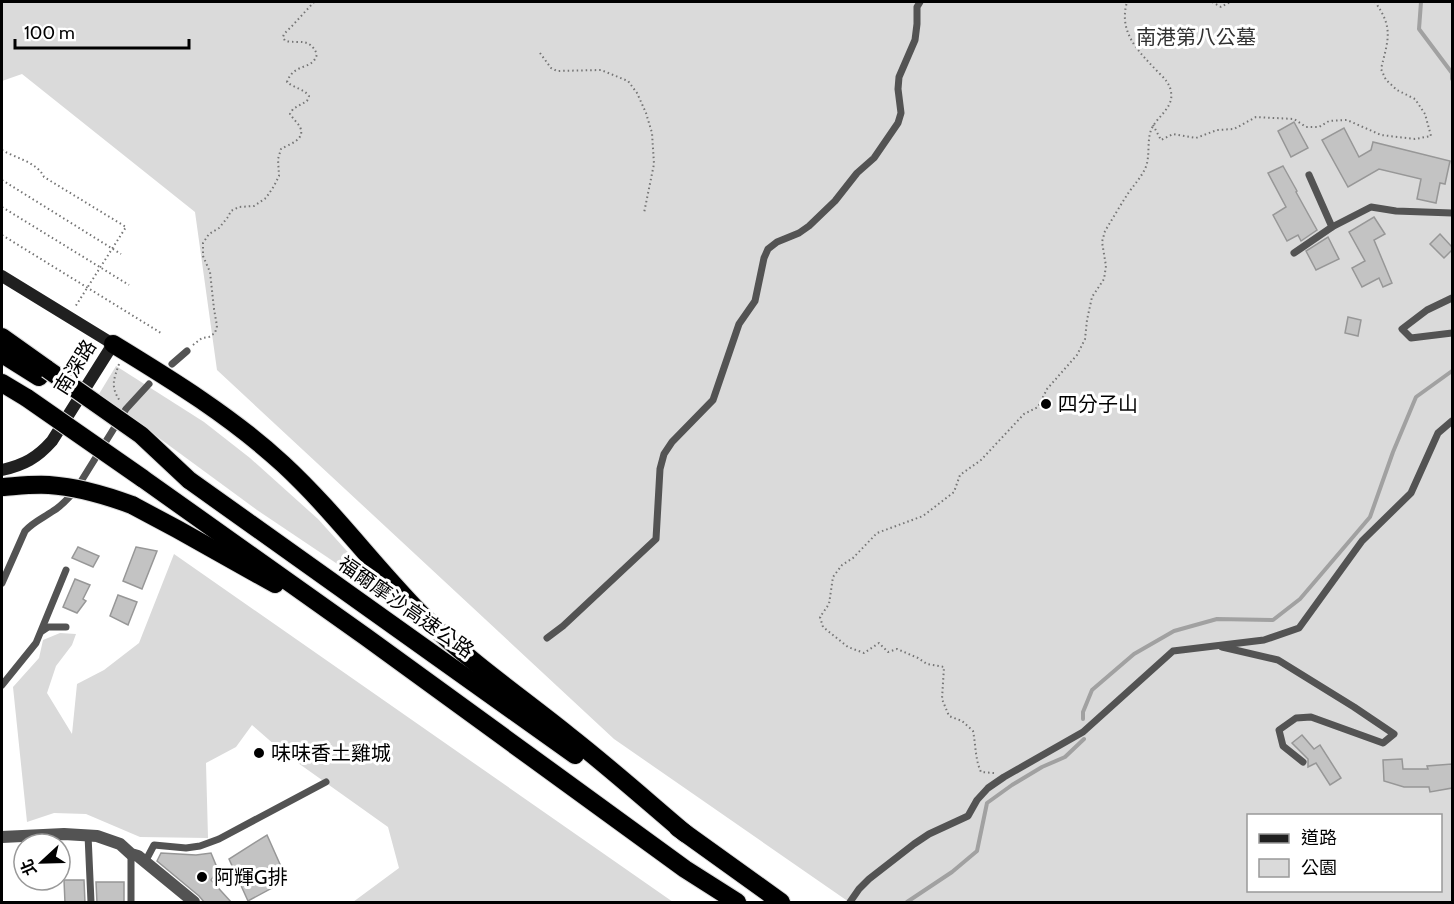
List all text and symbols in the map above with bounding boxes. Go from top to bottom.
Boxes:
scale bar [15,12,189,50]
text: 100 m [24,22,75,44]
park label: 南港第八公墓 [1136,25,1256,49]
street label: 南深路 [49,335,101,399]
place label: 四分子山 [1058,392,1138,416]
marker: 四分子山 [1039,397,1053,411]
street label: 福爾摩沙高速公路 [334,551,478,663]
place label: 味味香土雞城 [271,741,391,765]
marker: 味味香土雞城 [252,746,266,760]
legend [1247,814,1442,892]
text: 道路 [1301,827,1337,849]
north arrow [12,832,72,892]
text: 北 [17,856,40,878]
text: 公園 [1301,857,1337,879]
place label: 阿輝G排 [214,865,287,889]
marker: 阿輝G排 [195,870,209,884]

